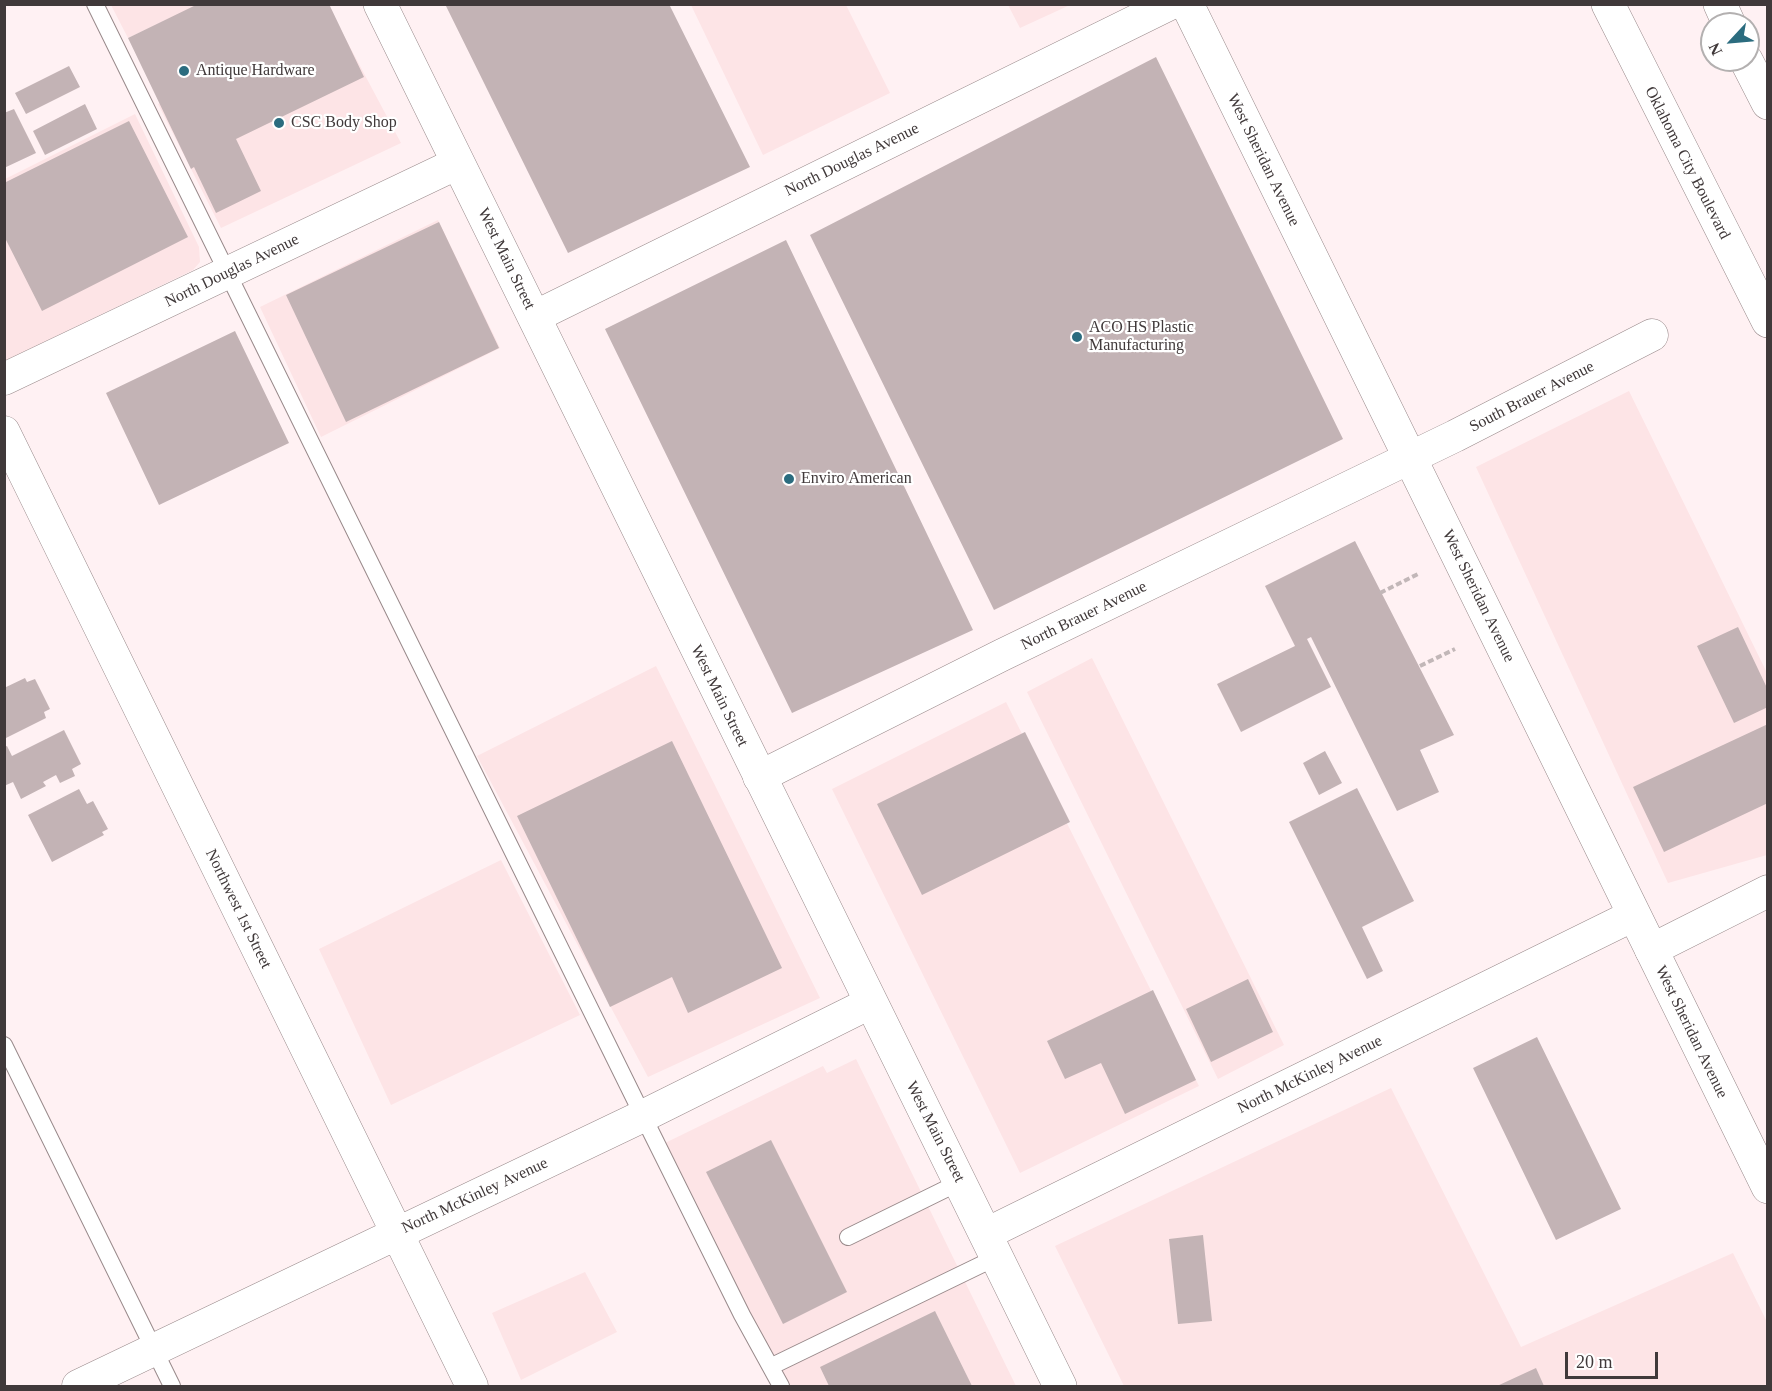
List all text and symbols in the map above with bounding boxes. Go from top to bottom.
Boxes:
north arrow [1700,12,1760,72]
text: N [1705,40,1725,58]
place label: Antique Hardware [196,61,315,81]
marker: Antique Hardware [177,64,191,78]
street label: Oklahoma City Boulevard [1640,83,1734,243]
street label: West Sheridan Avenue [1223,91,1303,229]
place label: CSC Body Shop [291,113,397,133]
marker: CSC Body Shop [272,116,286,130]
street label: North Douglas Avenue [782,119,922,201]
street label: West Main Street [473,205,539,313]
street label: North Douglas Avenue [162,230,302,312]
place label: ACO HS Plastic Manufacturing [1089,318,1194,356]
marker: ACO HS Plastic Manufacturing [1070,330,1084,344]
street label: South Brauer Avenue [1466,357,1598,437]
place label: Enviro American [801,469,912,489]
marker: Enviro American [782,472,796,486]
street label: West Sheridan Avenue [1438,527,1518,665]
street label: North Brauer Avenue [1018,577,1150,655]
street label: West Main Street [686,642,752,750]
street label: Northwest 1st Street [201,846,275,972]
street label: West Sheridan Avenue [1651,963,1731,1101]
street label: North McKinley Avenue [1234,1032,1386,1118]
street label: West Main Street [901,1078,969,1186]
street label: North McKinley Avenue [399,1154,551,1238]
scale bar [1568,1340,1661,1378]
text: 20 m [1576,1352,1613,1372]

